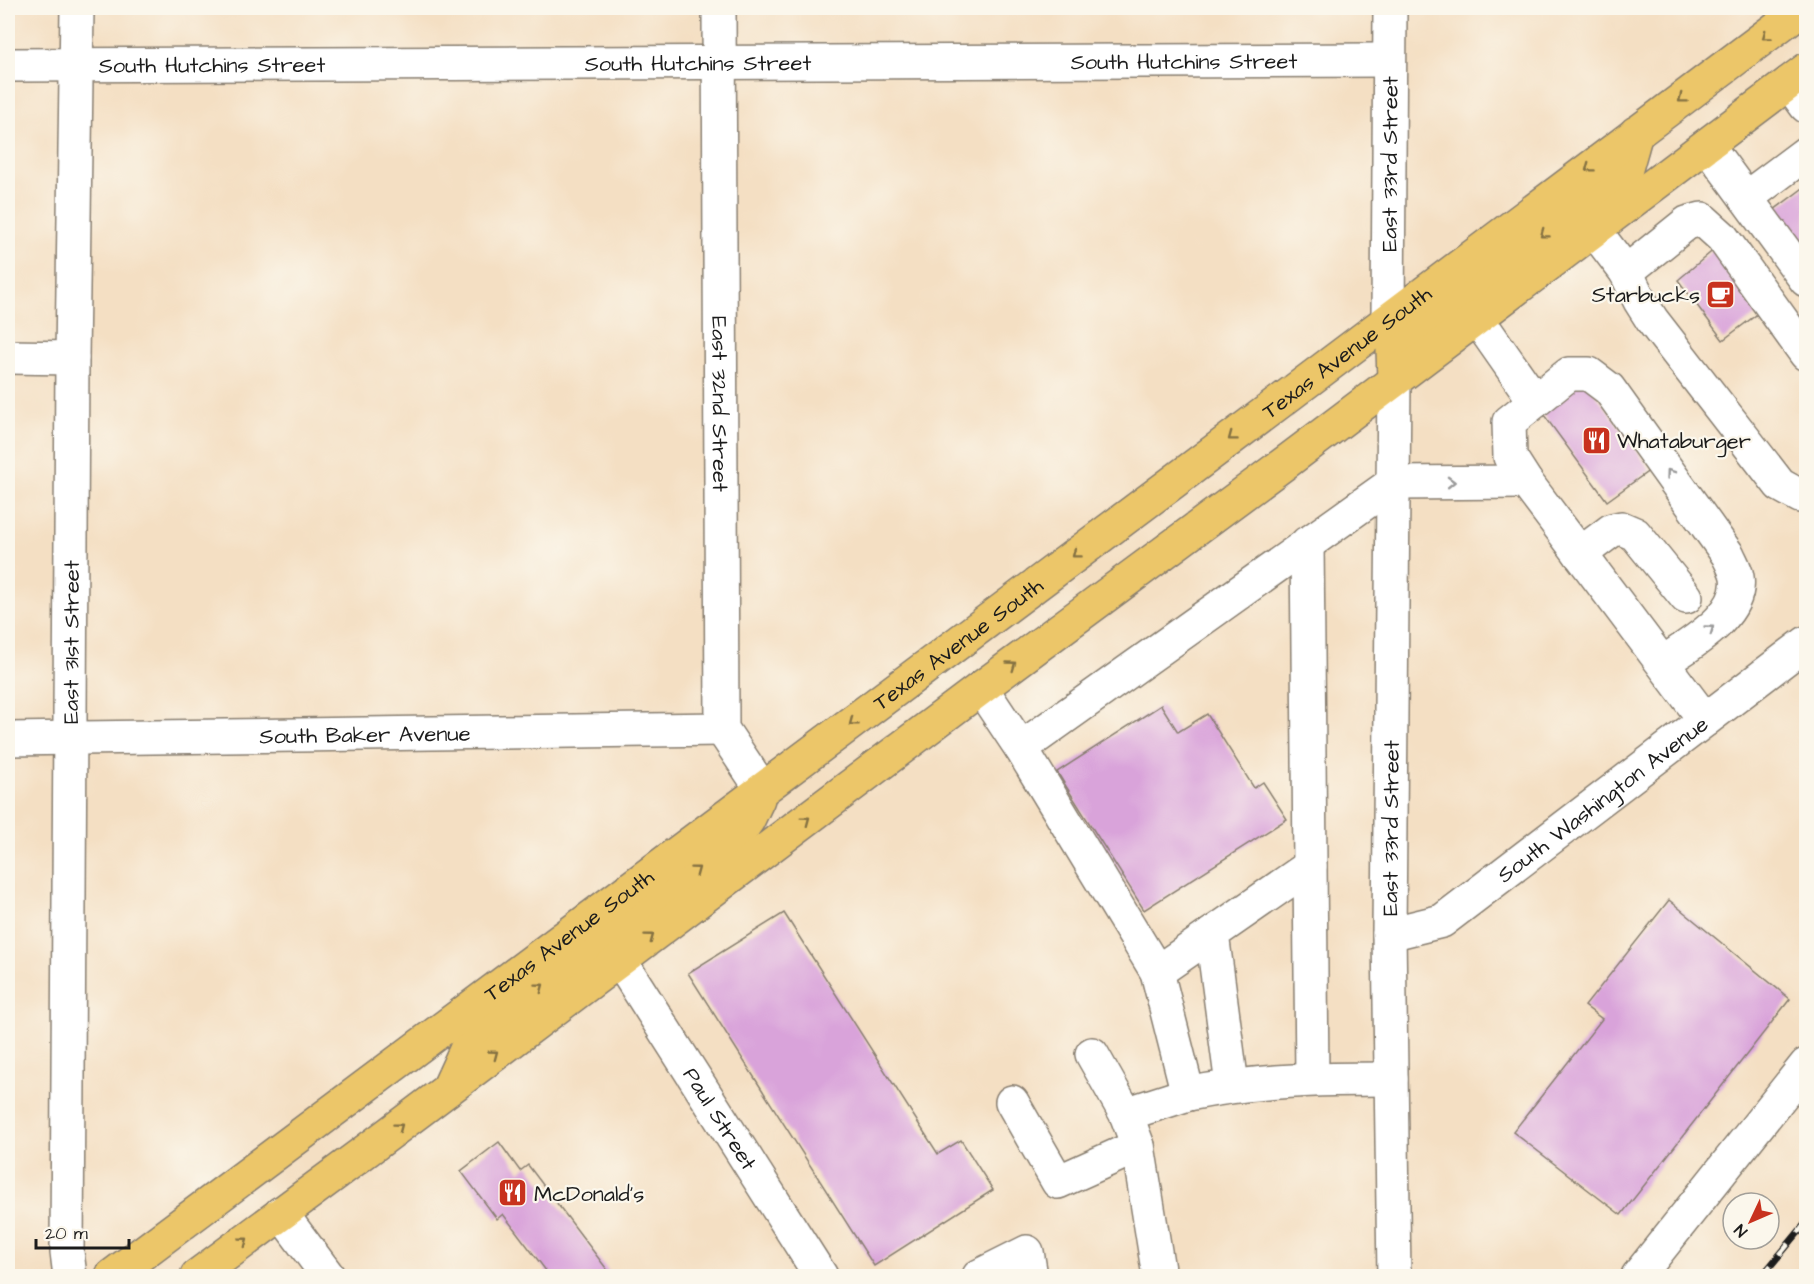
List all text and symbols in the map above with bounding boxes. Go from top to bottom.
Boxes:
one-way arrow [1761,28,1772,39]
street label: South Hutchins Street [1071,46,1297,78]
street label: South Hutchins Street [585,48,811,80]
street label: South Hutchins Street [99,50,325,82]
street label: East 33rd Street [1374,76,1407,252]
one-way arrow [1678,91,1689,102]
one-way arrow [1585,161,1596,172]
one-way arrow [1540,227,1551,238]
cafe icon: Starbucks [1705,278,1737,310]
street label: Texas Avenue South [1256,279,1438,427]
place label: Starbucks [1592,280,1700,311]
street label: East 32nd Street [703,316,735,492]
restaurant icon: Whataburger [1580,424,1612,456]
place label: Whataburger [1617,426,1751,458]
one-way arrow [1228,430,1239,441]
one-way arrow [1666,469,1677,480]
one-way arrow [1447,476,1456,489]
one-way arrow [1072,547,1083,558]
street label: East 31st Street [56,560,88,724]
street label: Texas Avenue South [867,571,1050,718]
one-way arrow [1703,625,1714,636]
one-way arrow [1006,661,1017,672]
street label: South Washington Avenue [1491,709,1715,891]
one-way arrow [848,714,859,725]
street label: South Baker Avenue [259,719,471,752]
street label: East 33rd Street [1375,740,1408,916]
one-way arrow [799,816,810,827]
street label: Texas Avenue South [478,862,661,1010]
one-way arrow [690,866,701,877]
one-way arrow [643,933,654,944]
one-way arrow [534,983,545,994]
one-way arrow [488,1051,499,1062]
street label: Paul Street [675,1062,764,1177]
one-way arrow [392,1123,403,1134]
restaurant icon: McDonald's [497,1177,529,1209]
place label: McDonald's [534,1179,644,1210]
north arrow [1721,1191,1781,1251]
scale bar [36,1212,129,1250]
text: N [1730,1219,1752,1242]
text: 20 m [45,1221,88,1246]
one-way arrow [237,1238,248,1249]

